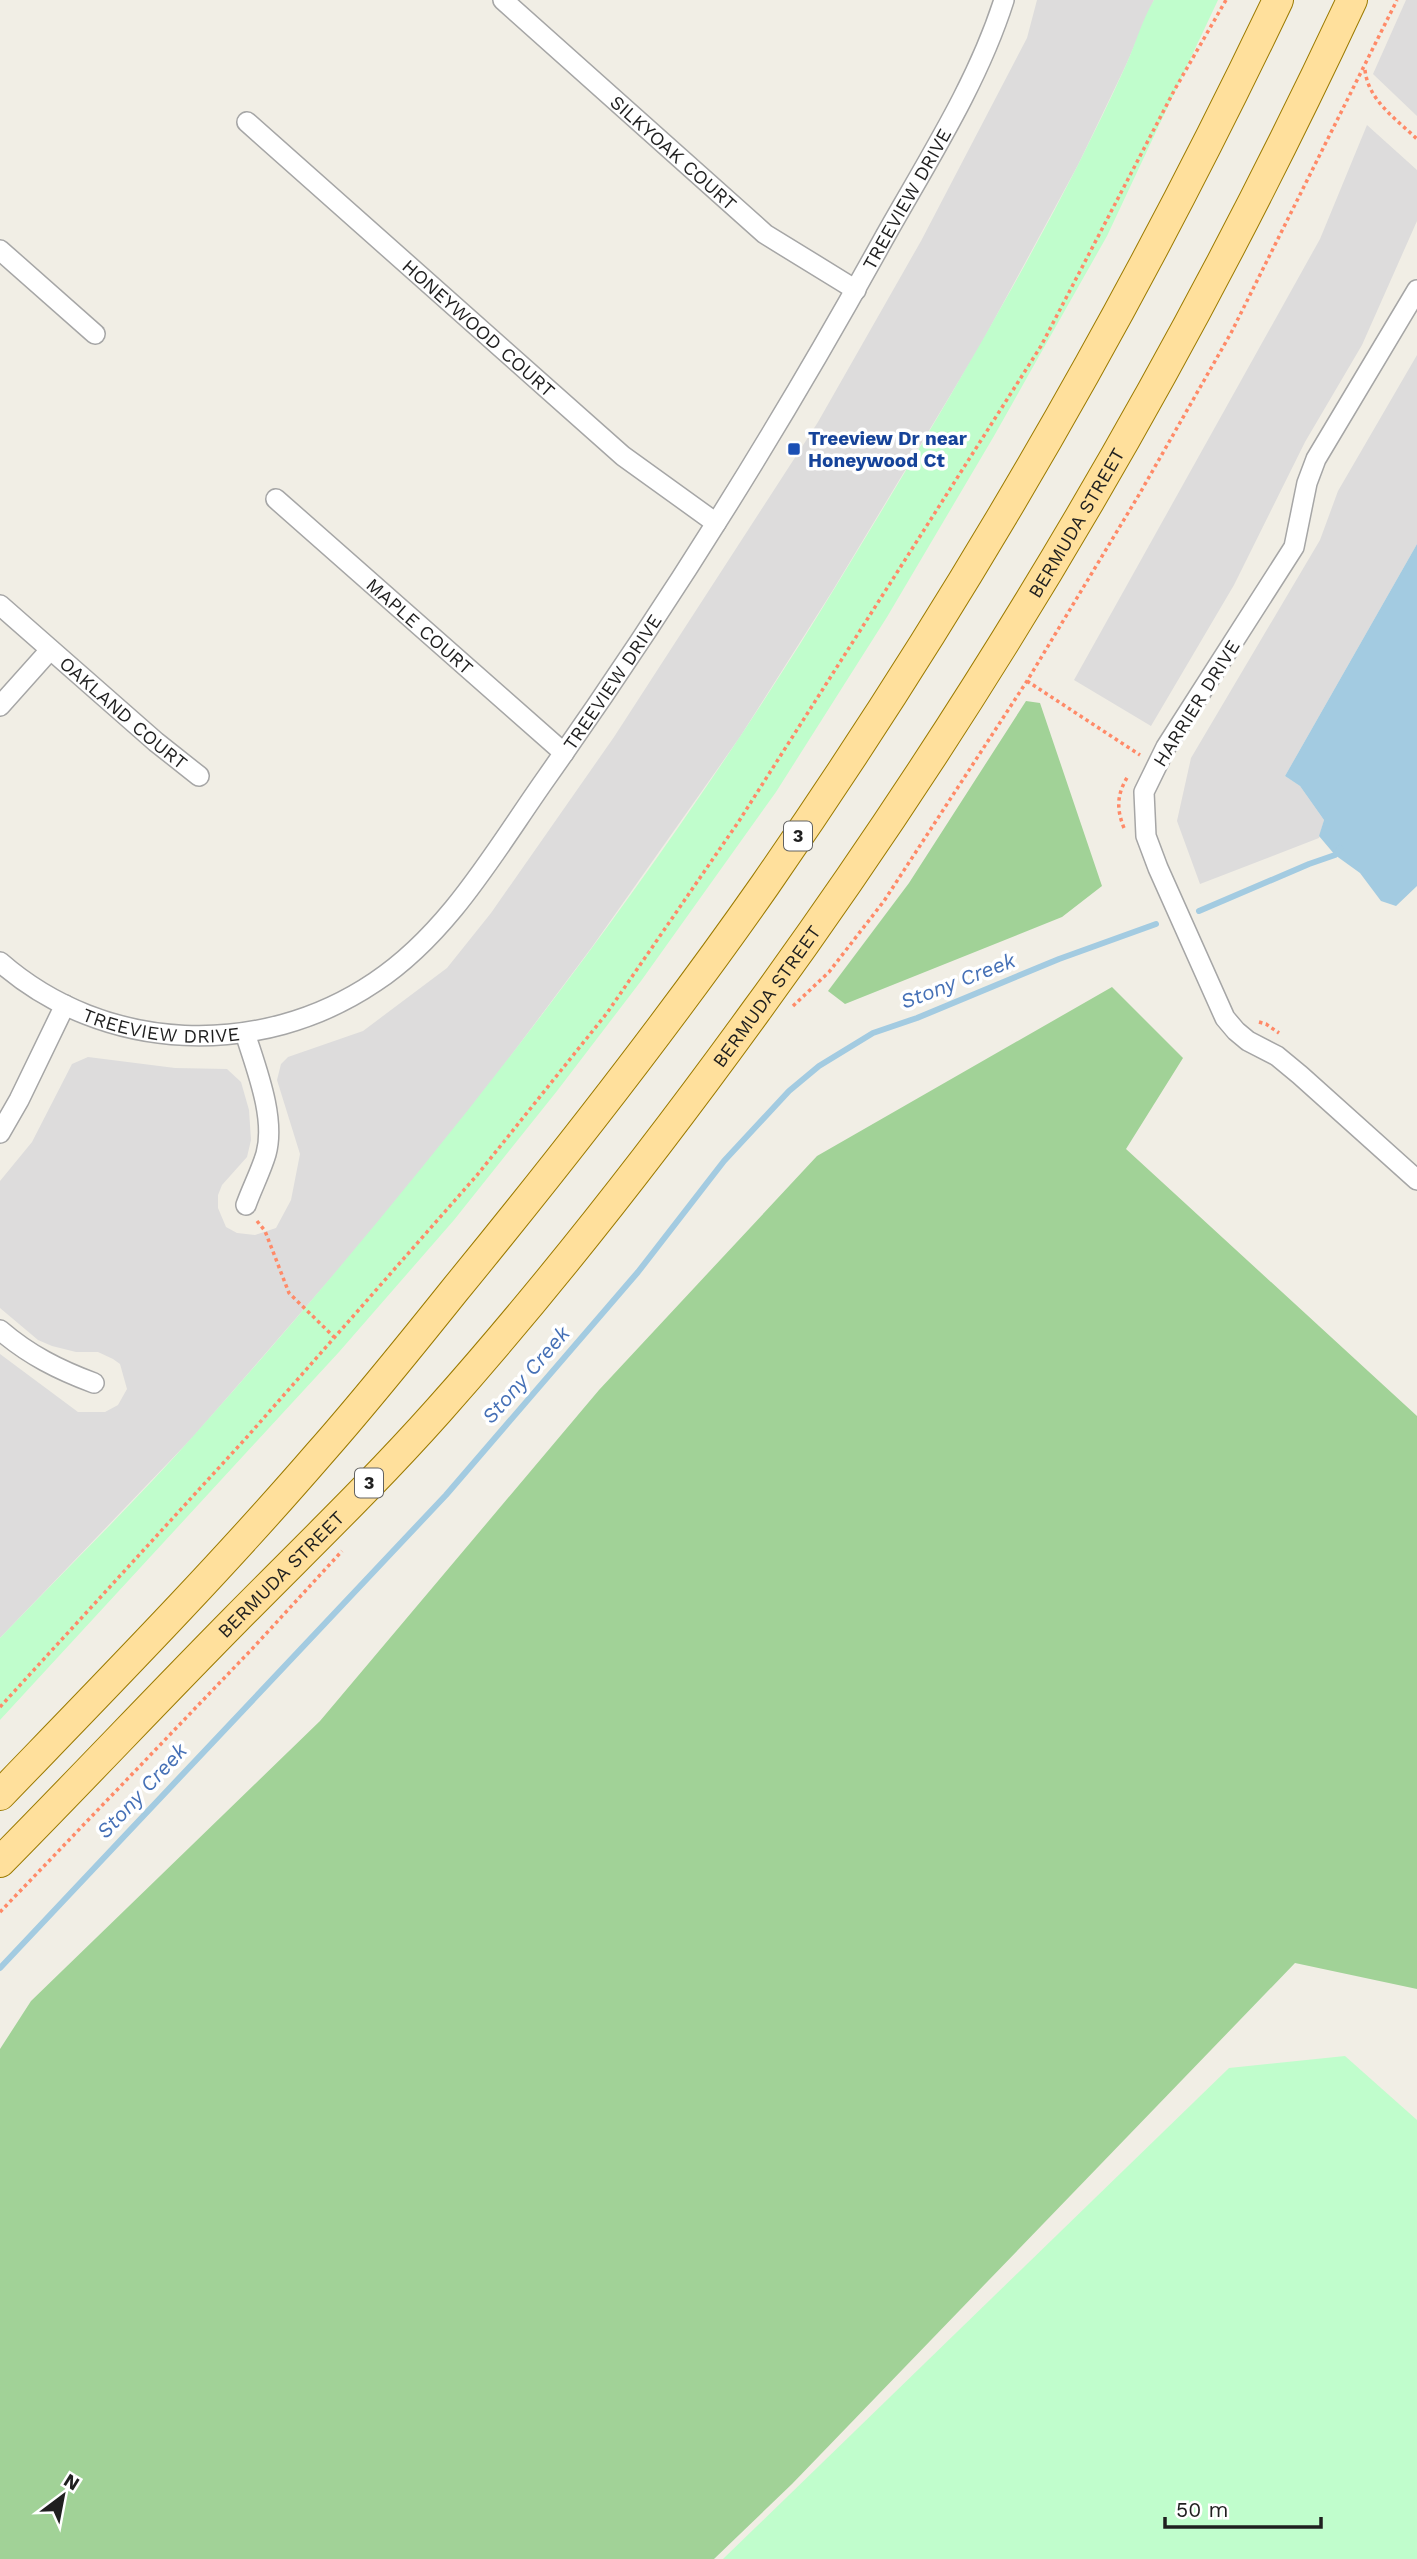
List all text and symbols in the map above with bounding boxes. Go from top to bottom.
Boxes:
street label: SILKYOAK COURT [606,90,741,215]
street label: TREEVIEW DRIVE [858,124,956,274]
street label: HONEYWOOD COURT [397,254,559,402]
place label: Treeview Dr near Honeywood Ct [808,427,968,472]
marker: Treeview Dr near Honeywood Ct [786,441,802,457]
street label: BERMUDA STREET [1023,444,1130,602]
street label: MAPLE COURT [362,573,478,680]
street label: TREEVIEW DRIVE [558,610,667,755]
street label: HARRIER DRIVE [1148,636,1245,771]
street label: OAKLAND COURT [55,652,192,774]
road number: 3 [784,822,812,850]
street label: BERMUDA STREET [708,921,826,1072]
water label: Stony Creek [897,947,1019,1014]
street label: TREEVIEW DRIVE [79,1003,241,1048]
water label: Stony Creek [476,1320,575,1429]
road number: 3 [355,1468,383,1498]
street label: BERMUDA STREET [213,1506,349,1643]
water label: Stony Creek [91,1737,192,1843]
north arrow [28,2461,98,2531]
text: N [60,2469,84,2495]
scale bar [1165,2486,1321,2530]
text: 50 m [1176,2497,1228,2522]

